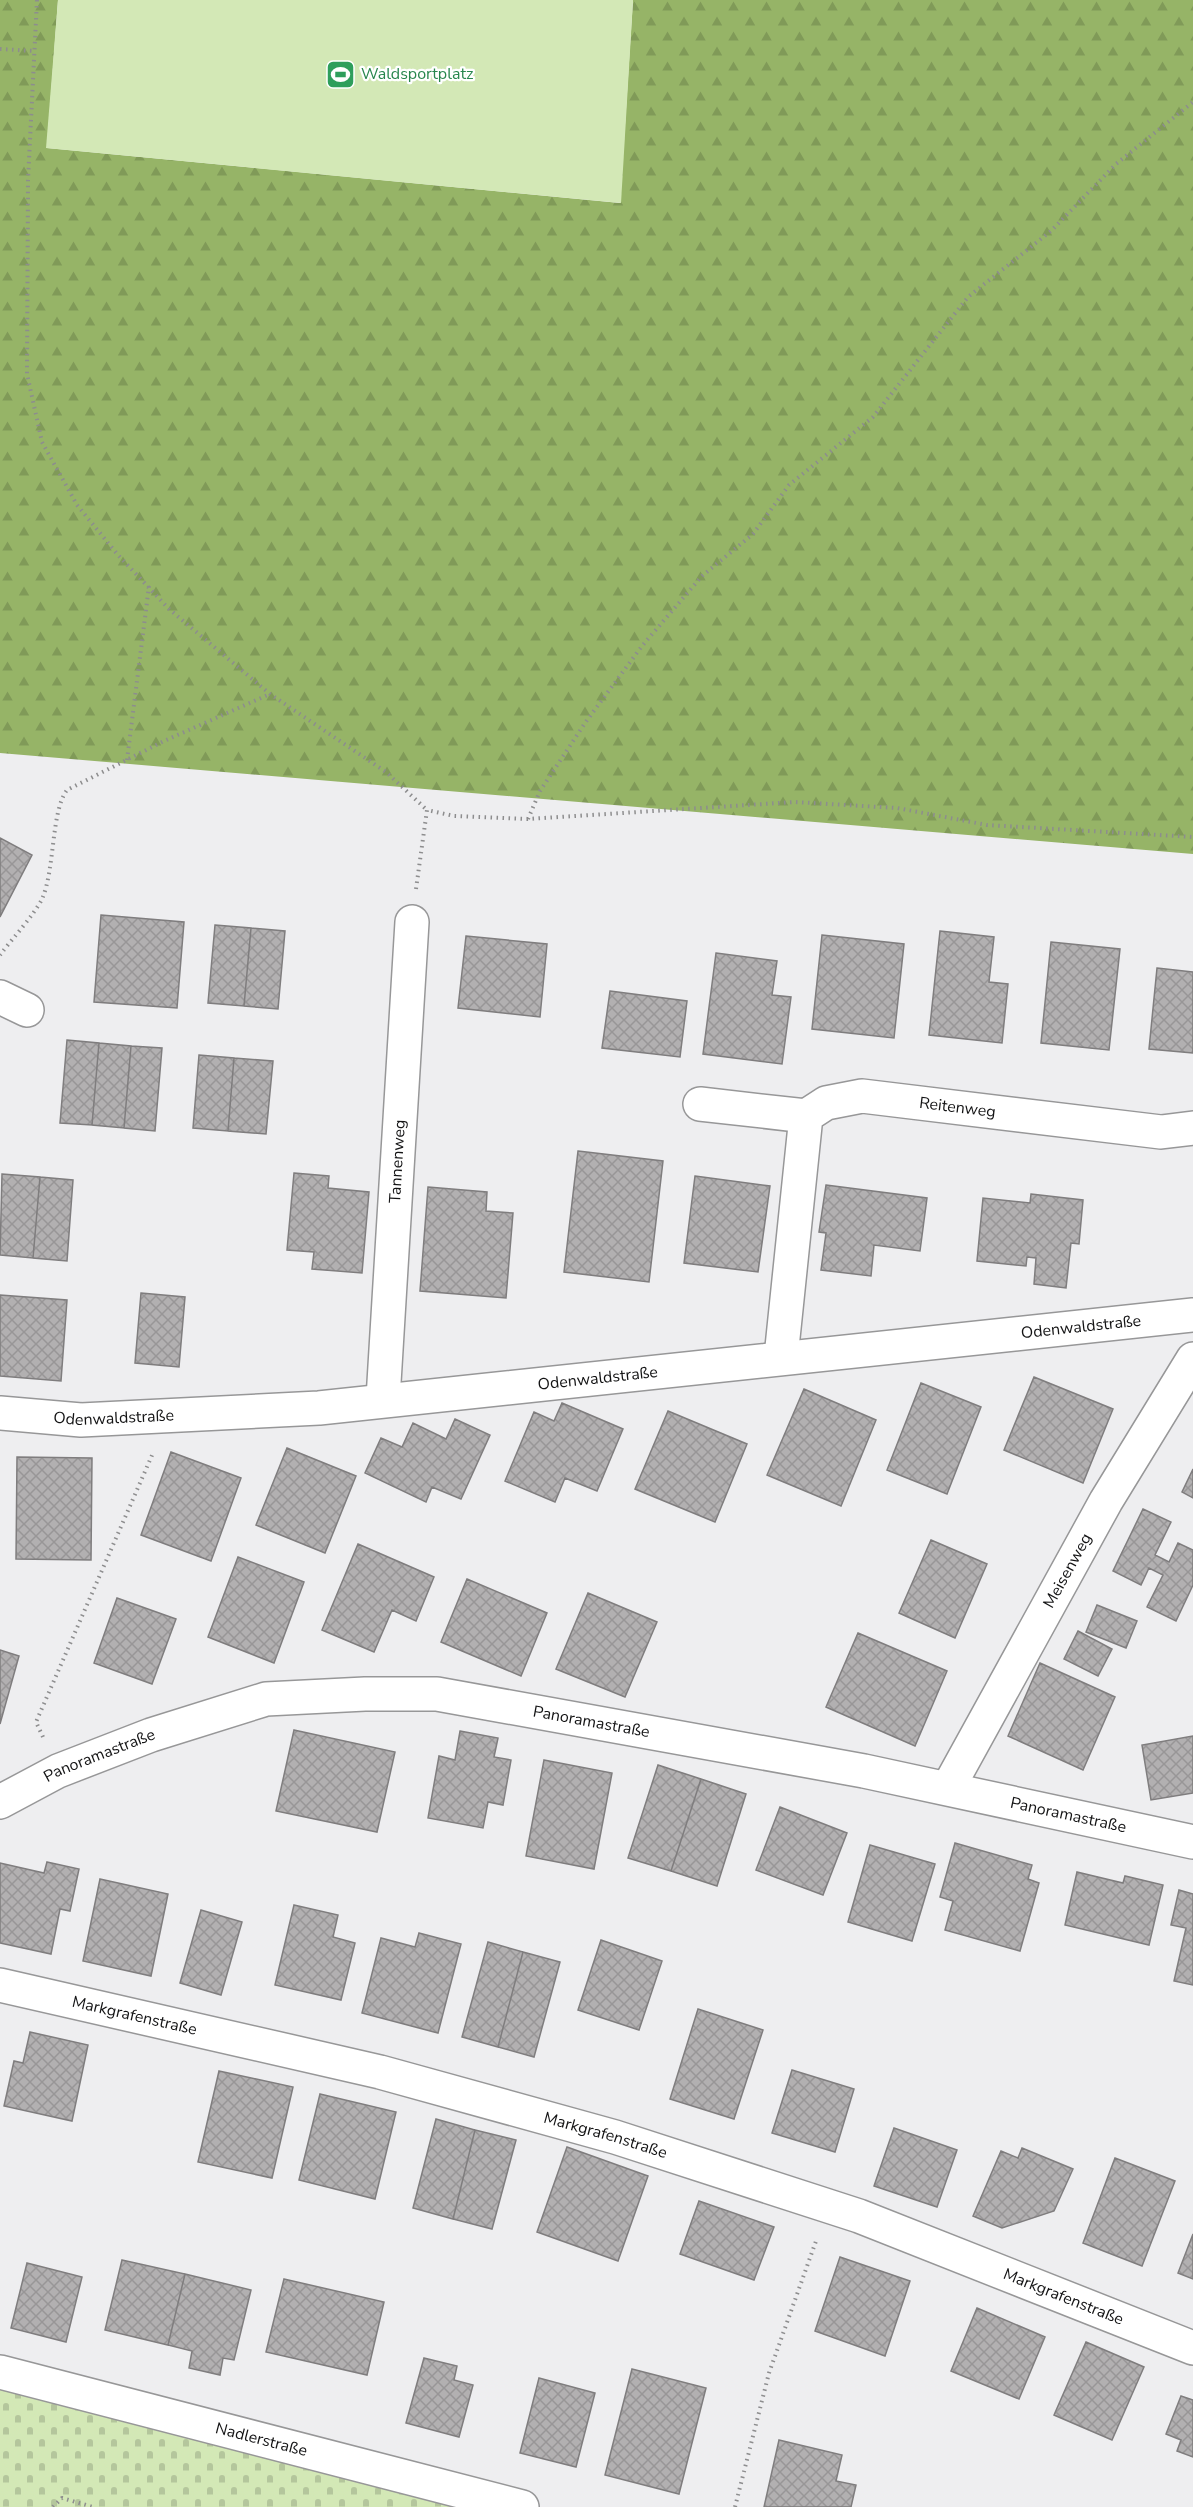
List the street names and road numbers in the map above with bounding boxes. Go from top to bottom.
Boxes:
street label: Reitenweg [918,1092,997,1123]
street label: Tannenweg [384,1119,411,1204]
street label: Odenwaldstraße [1020,1310,1142,1344]
street label: Odenwaldstraße [537,1361,659,1396]
street label: Odenwaldstraße [53,1404,174,1431]
street label: Meisenweg [1038,1529,1097,1612]
street label: Panoramastraße [531,1701,652,1743]
street label: Panoramastraße [40,1723,158,1788]
street label: Panoramastraße [1008,1792,1128,1838]
street label: Markgrafenstraße [70,1991,199,2041]
street label: Markgrafenstraße [541,2107,670,2164]
street label: Markgrafenstraße [1000,2263,1127,2331]
street label: Nadlerstraße [213,2417,310,2462]

